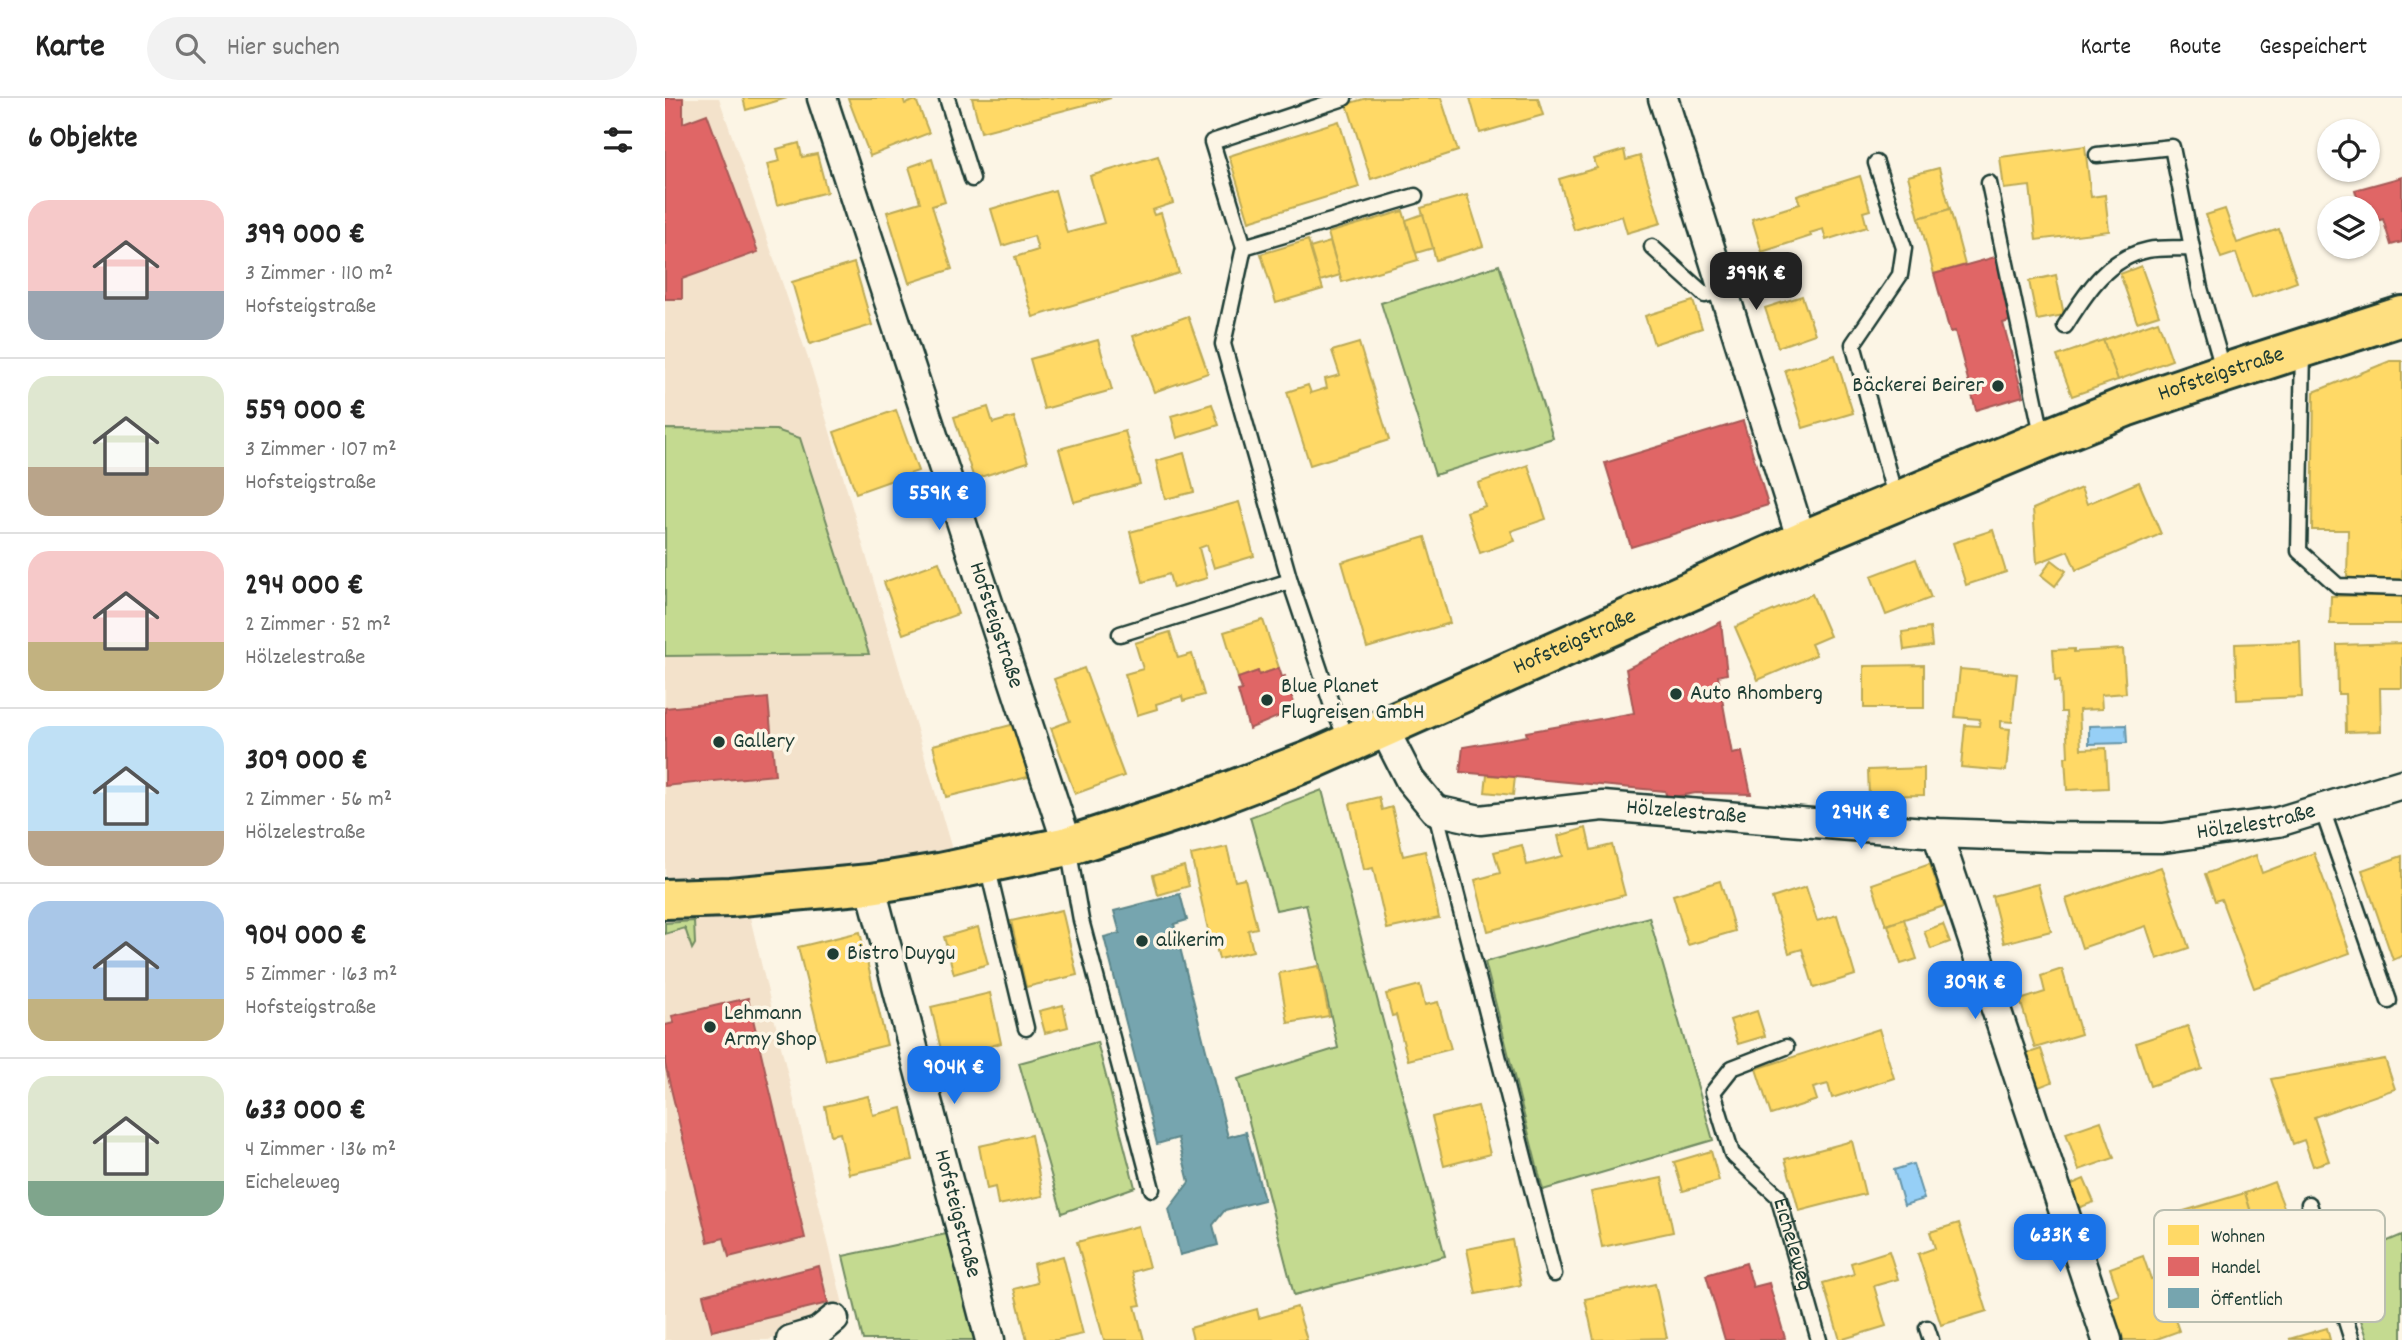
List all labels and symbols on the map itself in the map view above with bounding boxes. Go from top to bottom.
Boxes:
pin: 399K € [1699,252,1813,312]
street label: Hofsteigstraße [2154,338,2289,411]
place label: Bäckerei Beirer [1852,370,1984,403]
marker: Bäckerei Beirer [1990,378,2006,394]
pin: 559K € [882,472,996,532]
street label: Hofsteigstraße [959,558,1032,693]
street label: Hofsteigstraße [1508,601,1641,684]
place label: Blue Planet Flugreisen GmbH [1281,671,1424,730]
place label: Auto Rhomberg [1690,678,1823,711]
marker: Auto Rhomberg [1668,686,1684,702]
marker: Blue Planet Flugreisen GmbH [1259,692,1275,708]
place label: Gallery [733,726,795,759]
marker: Gallery [711,734,727,750]
street label: Hölzelestraße [1625,791,1748,834]
pin: 294K € [1804,792,1918,851]
street label: Hölzelestraße [2195,795,2320,850]
place label: alikerim [1156,925,1225,958]
marker: alikerim [1134,933,1150,949]
place label: Bistro Duygu [847,938,955,971]
marker: Bistro Duygu [825,946,841,962]
pin: 309K € [1918,962,2032,1021]
place label: Lehmann Army Shop [724,998,817,1057]
marker: Lehmann Army Shop [702,1019,718,1035]
pin: 904K € [897,1046,1011,1106]
street label: Hofsteigstraße [924,1146,989,1281]
street label: Eicheleweg [1763,1194,1821,1295]
legend [2154,1210,2385,1322]
pin: 633K € [2003,1214,2117,1274]
text: Wohnen [2211,1225,2265,1252]
text: Handel [2211,1256,2261,1283]
text: Öffentlich [2211,1288,2283,1315]

